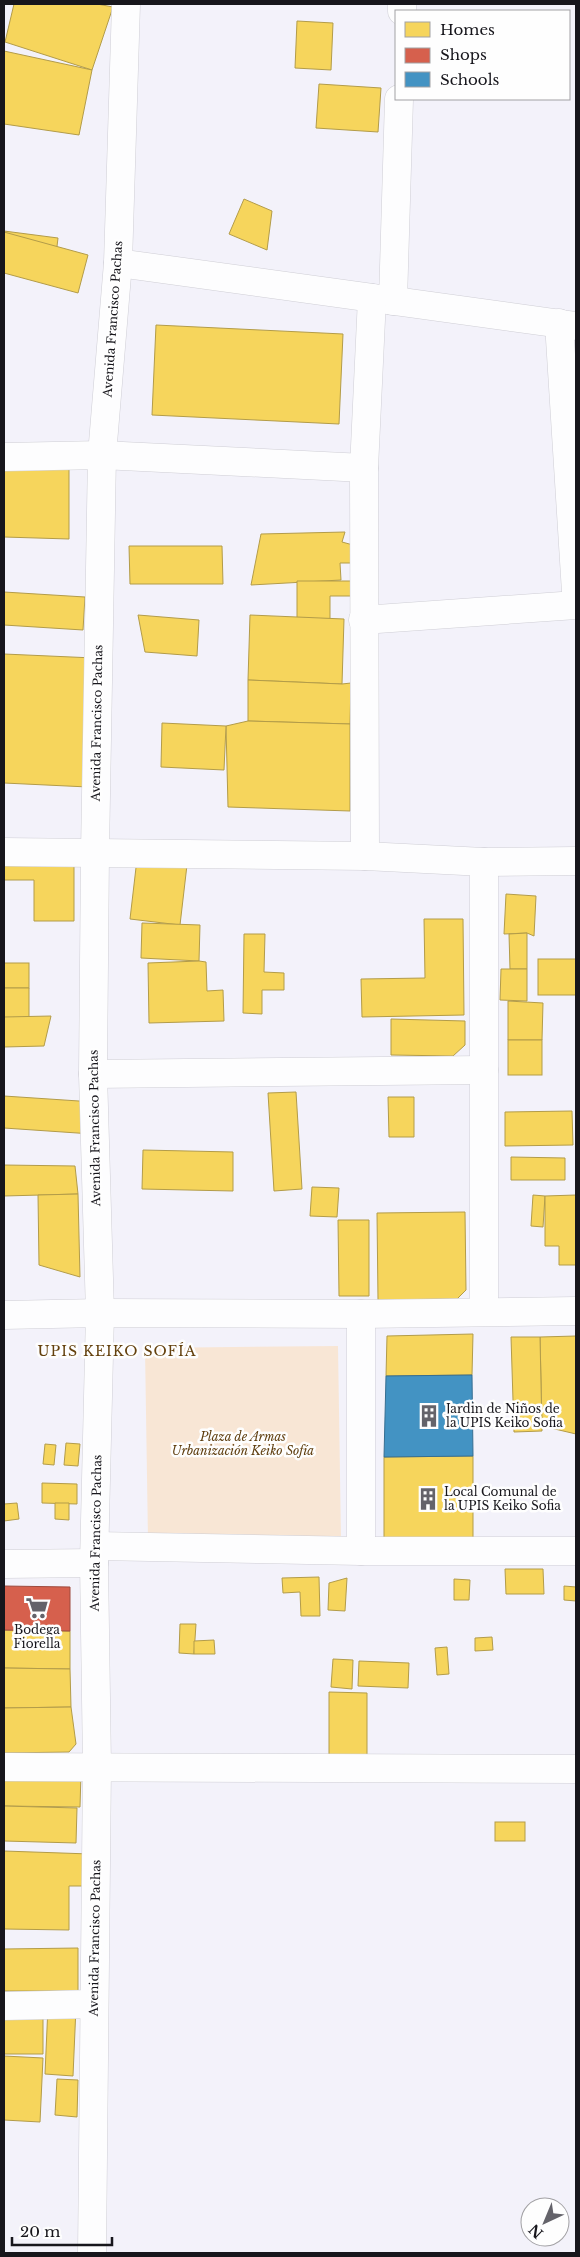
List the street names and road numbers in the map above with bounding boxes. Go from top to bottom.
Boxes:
street label: Avenida Francisco Pachas [99,240,125,399]
street label: Avenida Francisco Pachas [88,645,105,802]
street label: Avenida Francisco Pachas [86,1050,103,1207]
street label: Avenida Francisco Pachas [87,1455,104,1612]
street label: Avenida Francisco Pachas [86,1860,103,2017]

